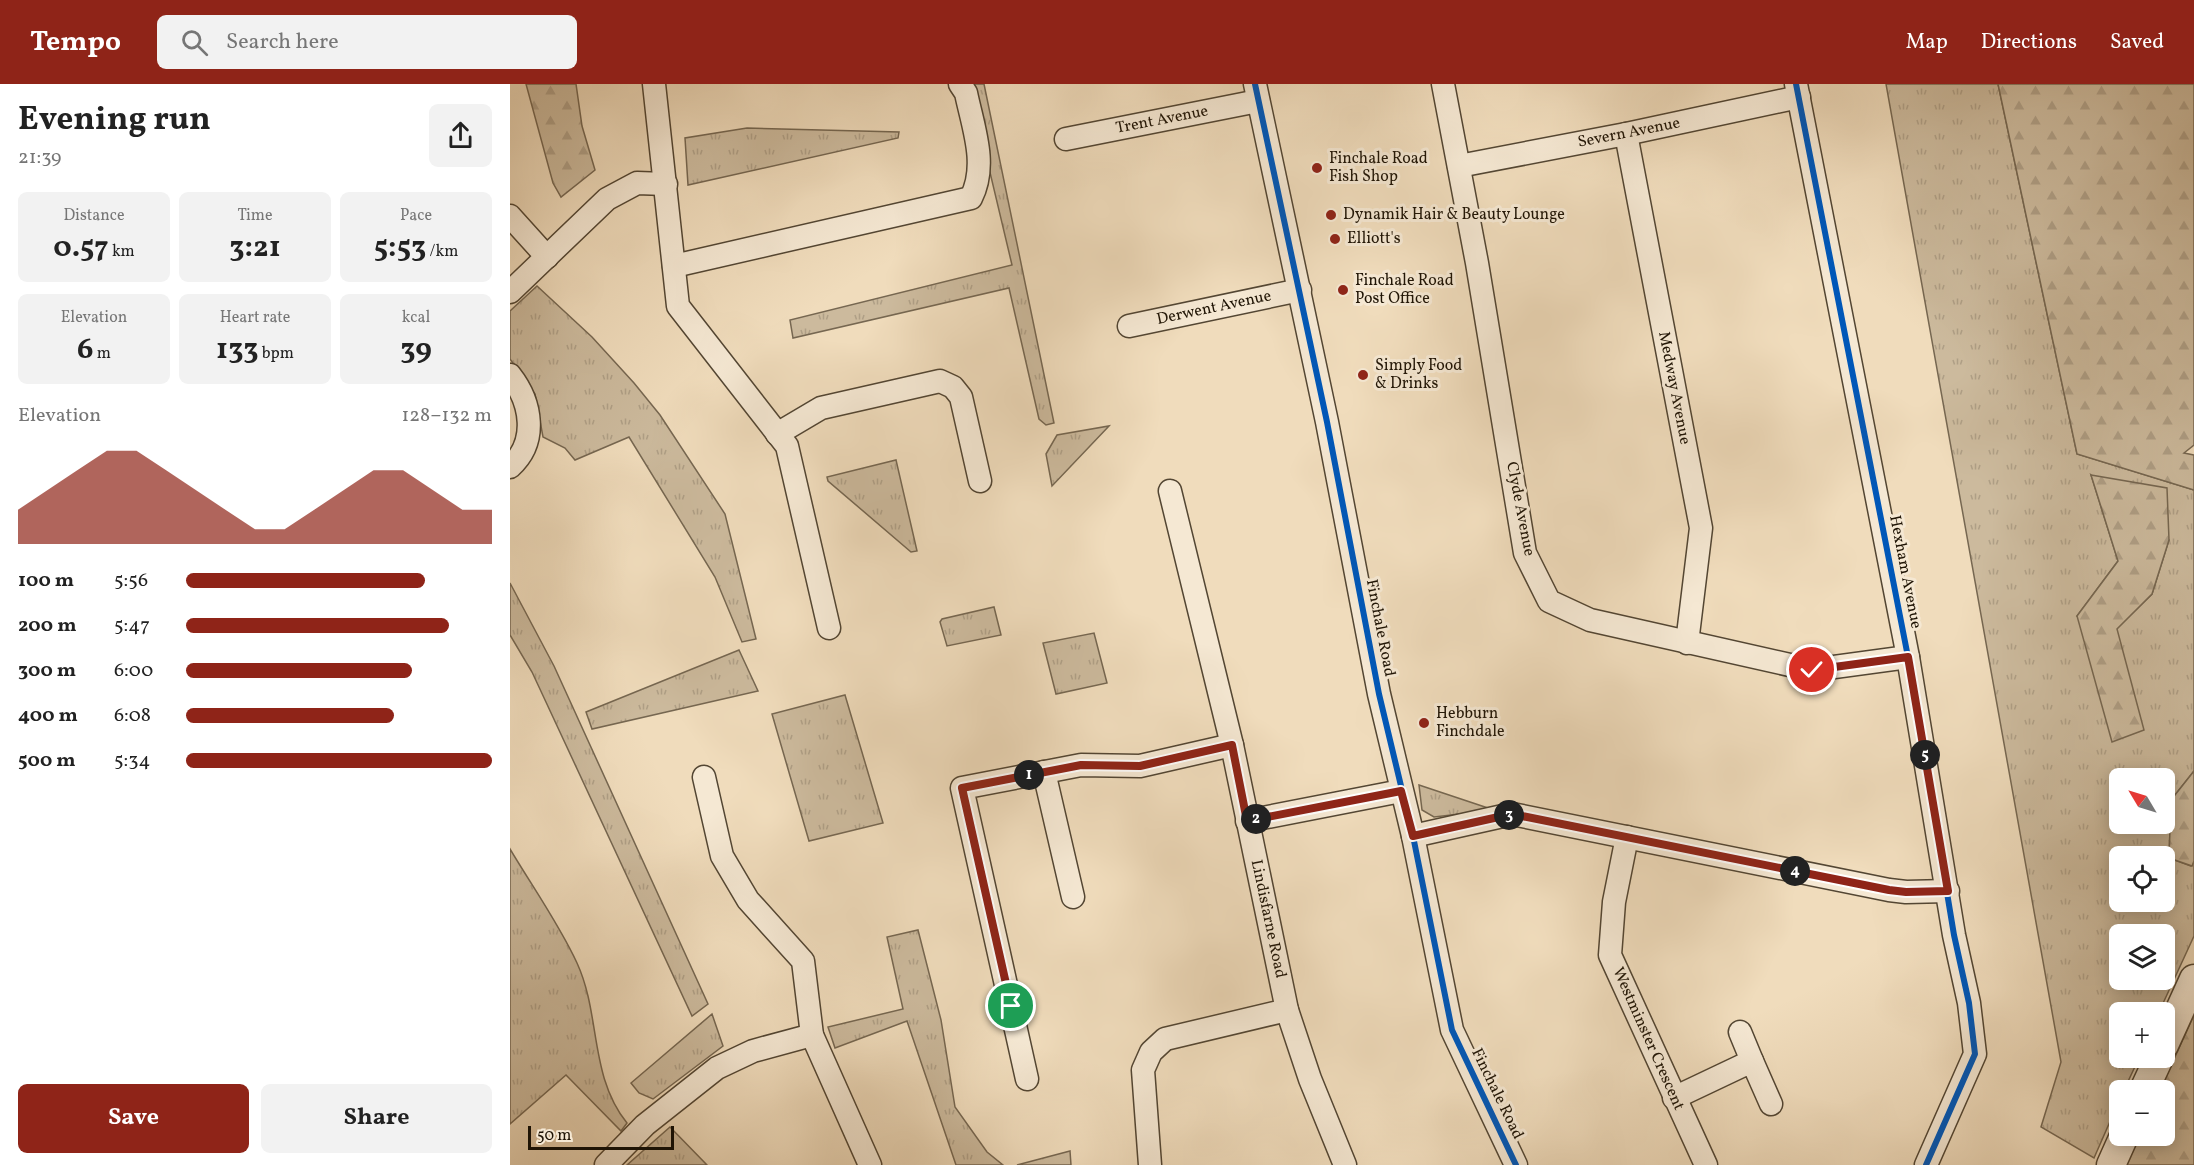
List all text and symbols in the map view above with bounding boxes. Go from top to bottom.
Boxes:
search box [157,15,577,69]
text: Tempo [30,23,121,62]
icon: search [178,26,211,59]
text: Search here [226,27,339,58]
text: Map [1906,28,1948,57]
text: Directions [1981,28,2077,57]
text: Saved [2110,28,2164,57]
text: Evening run [18,98,211,144]
street label: Trent Avenue [1114,100,1210,140]
button: share [429,104,492,167]
street label: Severn Avenue [1576,112,1682,154]
text: 21:39 [18,144,61,172]
place label: Finchale Road Fish Shop [1329,148,1428,188]
marker: Finchale Road Fish Shop [1310,161,1324,175]
place label: Dynamik Hair & Beauty Lounge [1343,204,1565,226]
text: Distance [63,205,125,227]
text: Time [237,205,273,227]
text: Pace [400,205,432,227]
marker: Dynamik Hair & Beauty Lounge [1324,208,1338,222]
text: 0.57 [53,227,109,269]
text: 3:21 [229,227,281,269]
text: 5:53 [374,227,426,269]
place label: Elliott's [1347,228,1401,250]
marker: Elliott's [1328,232,1342,246]
text: km [109,241,135,263]
text: /km [426,241,458,263]
place label: Finchale Road Post Office [1355,270,1454,310]
marker: Finchale Road Post Office [1336,283,1350,297]
street label: Derwent Avenue [1155,285,1273,331]
text: Elevation [61,307,127,329]
text: Heart rate [220,307,290,329]
text: kcal [402,307,430,329]
text: 6 [77,329,94,371]
text: 133 [216,329,259,371]
text: 39 [400,329,432,371]
street label: Medway Avenue [1652,330,1696,446]
text: m [94,343,111,365]
text: bpm [259,343,294,365]
place label: Simply Food & Drinks [1375,355,1462,395]
marker: Simply Food & Drinks [1356,368,1370,382]
text: Elevation [18,402,101,430]
text: 128–132 m [402,402,492,430]
street label: Clyde Avenue [1500,460,1540,558]
street label: Hexham Avenue [1883,513,1927,631]
text: 100 m [18,567,74,595]
text: 5:56 [114,567,148,595]
street label: Finchale Road [1360,577,1400,679]
text: 200 m [18,612,76,640]
text: 5:47 [114,612,150,640]
pin [1786,644,1837,695]
icon: check [1795,653,1828,686]
text: 300 m [18,657,76,685]
text: 6:00 [114,657,153,685]
text: 400 m [18,702,78,730]
text: 6:08 [114,702,151,730]
place label: Hebburn Finchdale [1436,703,1505,743]
marker: Hebburn Finchdale [1417,716,1431,730]
pin: 5 [1910,740,1940,770]
text: 5 [1921,744,1929,766]
text: 500 m [18,747,76,775]
text: 5:34 [114,747,151,775]
pin: 1 [1014,760,1044,790]
text: 1 [1026,764,1032,786]
north arrow [2109,768,2175,834]
map controls [2109,768,2175,1146]
pin: 3 [1494,800,1524,830]
pin: 2 [1241,804,1271,834]
text: 3 [1505,804,1513,826]
text: 2 [1252,808,1260,830]
button: locate [2109,846,2175,912]
pin: 4 [1780,856,1810,886]
street label: Lindisfarne Road [1245,858,1291,980]
text: 4 [1790,860,1800,882]
button: layers [2109,924,2175,990]
street label: Westminster Crescent [1607,964,1690,1114]
pin [985,980,1036,1031]
icon: arrive [994,989,1027,1022]
button: + [2109,1002,2175,1068]
street label: Finchale Road [1465,1045,1529,1143]
button: − [2109,1080,2175,1146]
button: Save [18,1084,249,1153]
button: Share [261,1084,492,1153]
scale bar [528,1123,674,1150]
text: 50 m [537,1125,571,1147]

